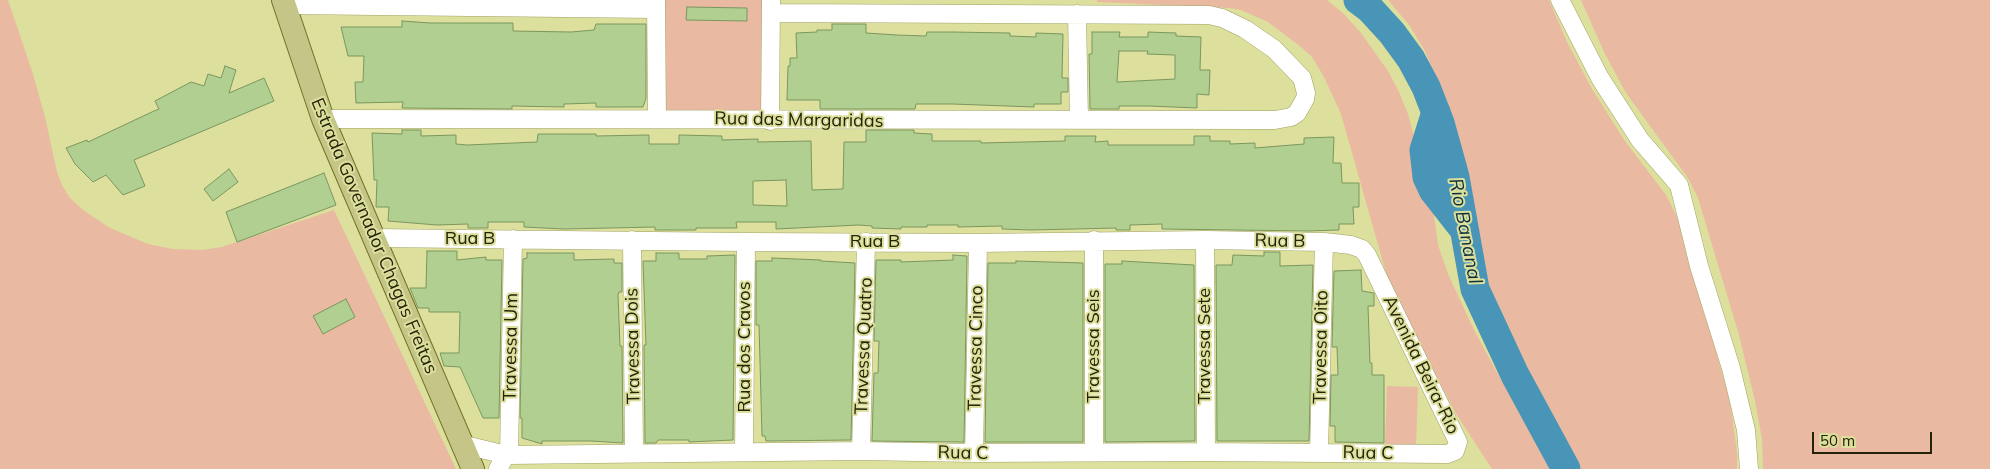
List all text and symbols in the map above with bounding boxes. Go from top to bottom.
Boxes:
street label: Estrada Governador Chagas Freitas [306,95,442,377]
street label: Rua das Margaridas [714,108,884,132]
water label: Rio Bananal [1444,176,1486,286]
street label: Rua B [445,228,495,250]
street label: Rua B [1255,230,1305,252]
street label: Rua B [850,231,900,253]
street label: Travessa Quatro [851,277,877,415]
street label: Rua dos Cravos [734,281,756,413]
street label: Travessa Cinco [964,285,988,411]
street label: Travessa Dois [621,288,645,404]
street label: Travessa Sete [1194,288,1216,404]
street label: Travessa Seis [1083,289,1105,403]
street label: Travessa Oito [1309,290,1333,404]
street label: Avenida Beira-Rio [1378,292,1464,438]
street label: Travessa Um [499,293,523,401]
scale bar [1815,422,1935,454]
text: 50 m [1820,431,1855,450]
street label: Rua C [937,442,989,464]
street label: Rua C [1342,442,1394,464]

